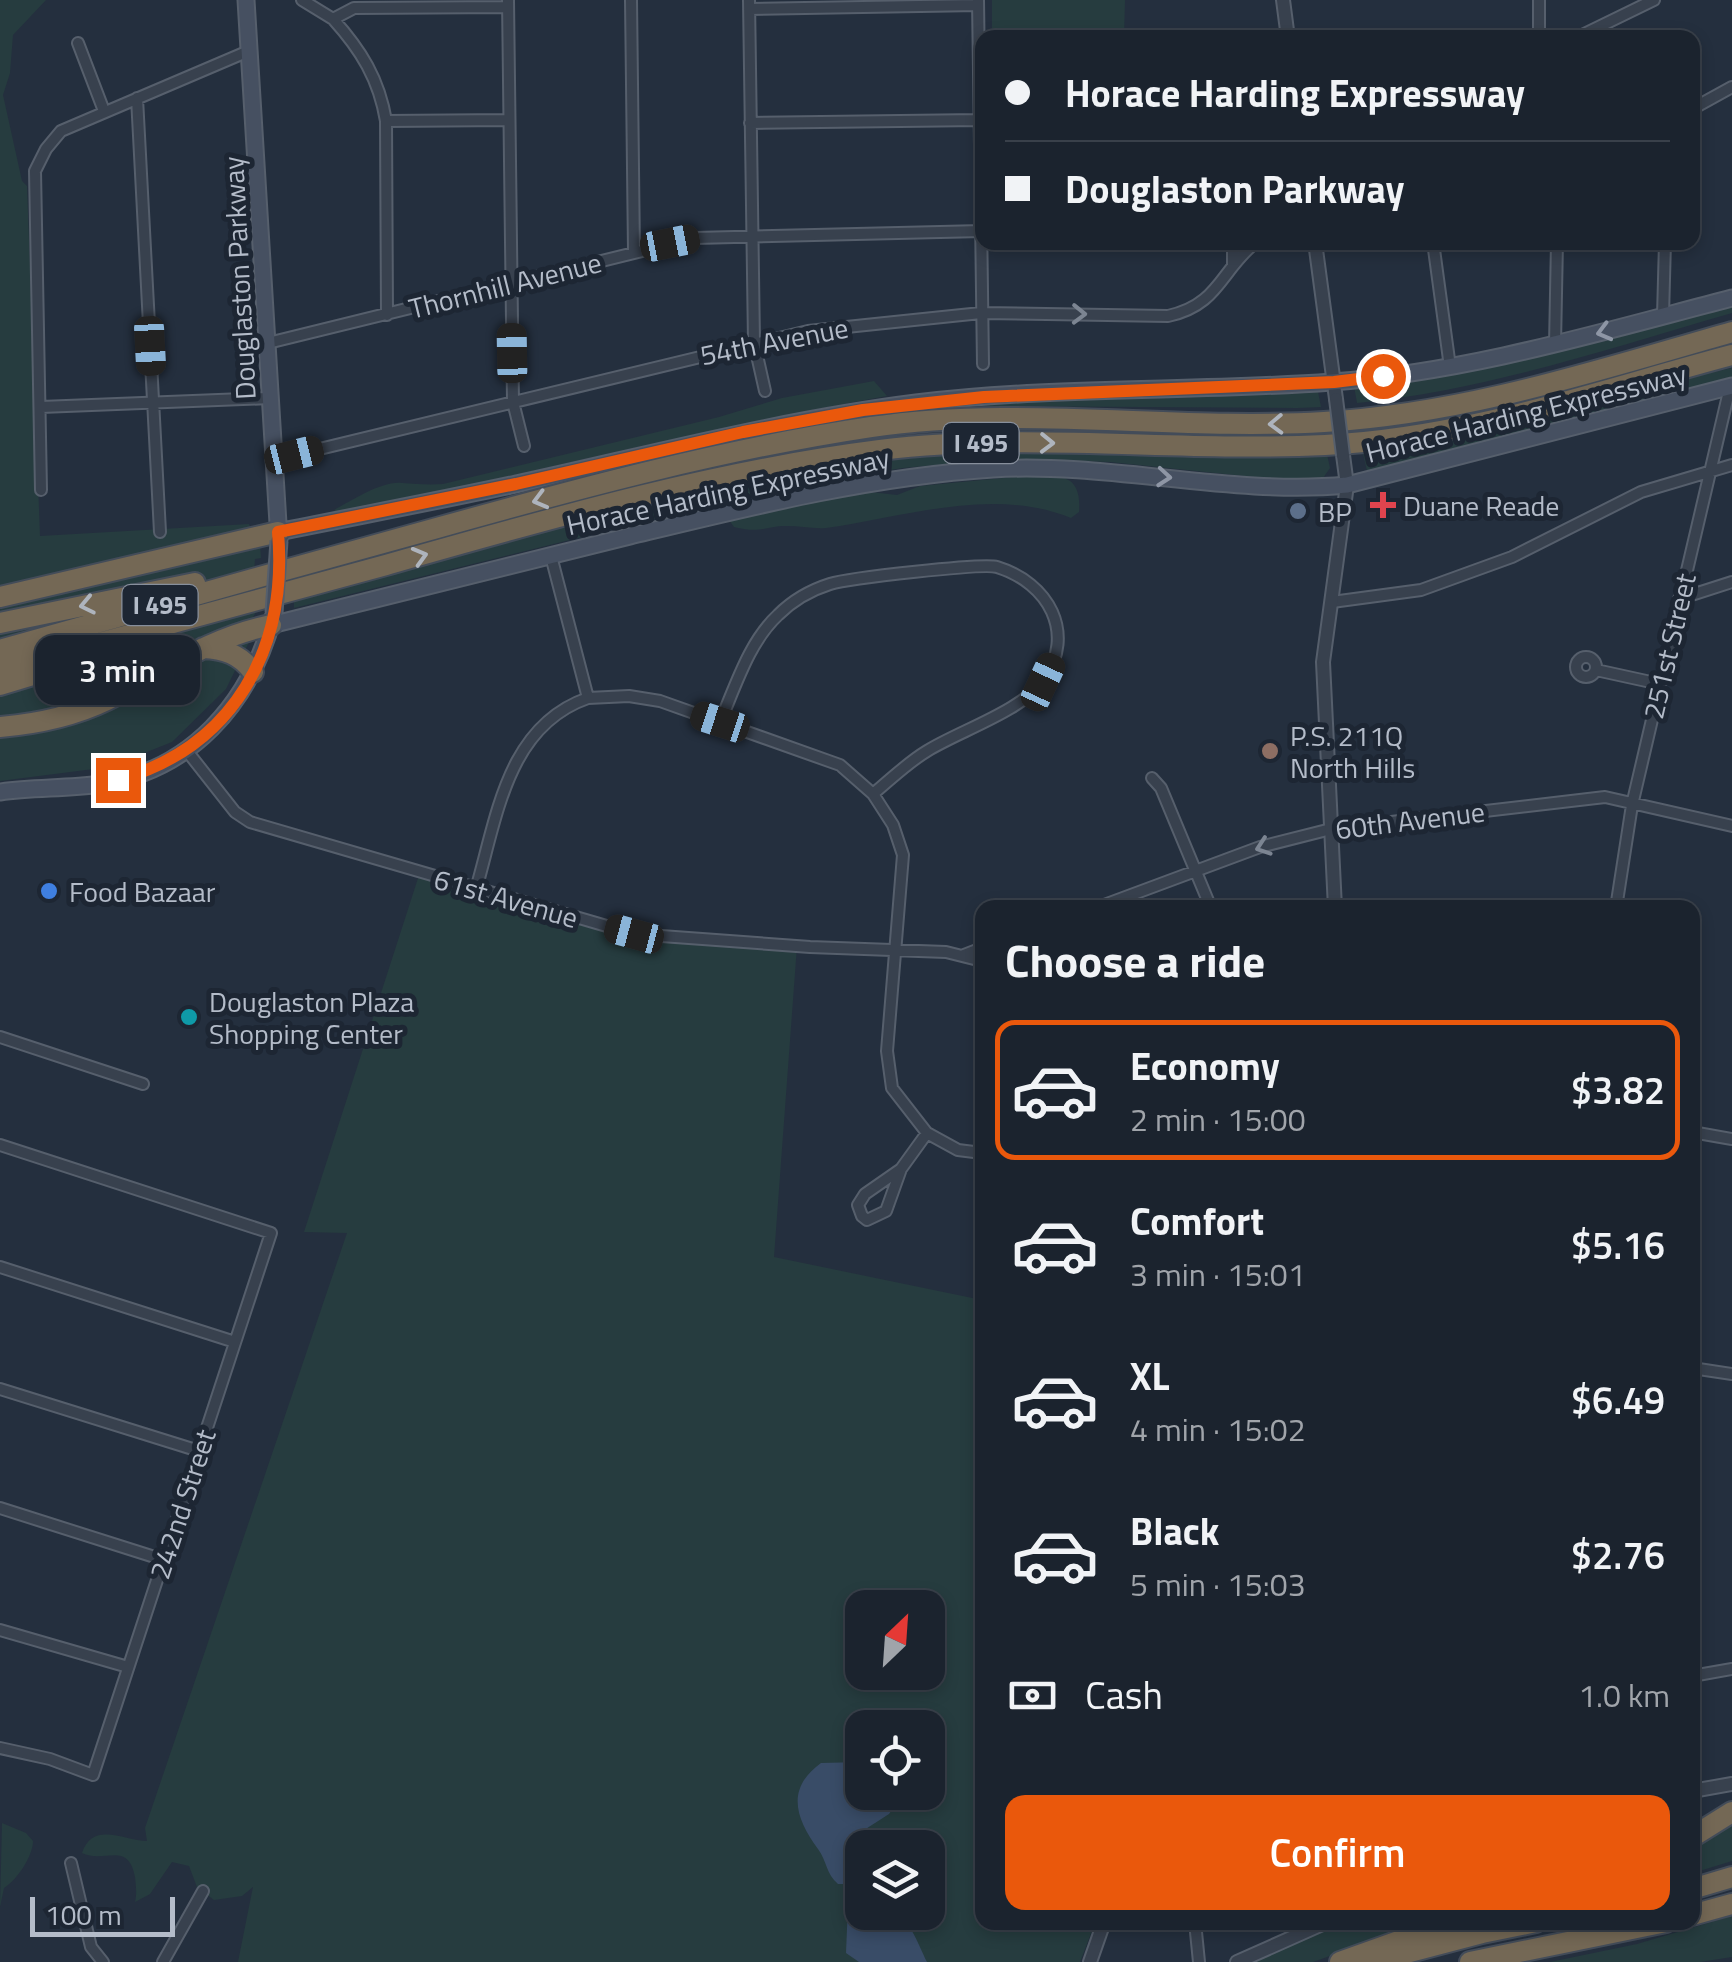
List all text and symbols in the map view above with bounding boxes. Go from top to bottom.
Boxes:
text: Horace Harding Expressway [1065,64,1525,122]
street label: Douglaston Parkway [211,155,267,401]
text: Douglaston Parkway [1065,160,1405,218]
car [638,223,702,263]
street label: Thornhill Avenue [404,240,606,330]
one-way arrow [1072,303,1087,325]
street label: 54th Avenue [696,306,852,376]
car [133,315,167,377]
one-way arrow [1596,320,1613,341]
car [496,323,528,383]
street label: Horace Harding Expressway [1361,352,1691,474]
route start [1361,354,1406,399]
one-way arrow [1268,413,1284,434]
road number: I 495 [944,423,1018,463]
one-way arrow [1040,432,1056,454]
car [261,433,327,477]
street label: Horace Harding Expressway [562,436,894,546]
one-way arrow [1156,465,1172,487]
place label: Duane Reade [1403,484,1559,527]
one-way arrow [532,488,549,509]
place label: BP [1318,490,1352,533]
marker: Duane Reade [1372,494,1394,516]
marker: BP [1287,500,1309,522]
one-way arrow [410,547,427,568]
street label: 251st Street [1631,569,1707,723]
road number: I 495 [122,585,198,625]
one-way arrow [79,593,96,614]
callout: 3 min [36,635,200,705]
text: 3 min [79,646,156,694]
car [1017,648,1069,716]
car [687,698,753,746]
place label: P.S. 211Q North Hills [1290,714,1415,789]
marker: P.S. 211Q North Hills [1259,740,1281,762]
route end [96,758,141,803]
street label: 60th Avenue [1333,790,1487,850]
one-way arrow [1255,835,1272,856]
street label: 61st Avenue [429,857,583,939]
place label: Food Bazaar [69,870,216,913]
marker: Food Bazaar [38,880,60,902]
car [601,912,667,956]
text: Choose a ride [1005,926,1265,994]
place label: Douglaston Plaza Shopping Center [209,980,414,1055]
marker: Douglaston Plaza Shopping Center [178,1006,200,1028]
text: Economy [1130,1037,1280,1095]
icon: car [1010,1045,1100,1135]
text: $3.82 [1571,1061,1665,1119]
text: 2 min · 15:00 [1130,1095,1306,1143]
text: Comfort [1130,1192,1264,1250]
icon: car [1010,1200,1100,1290]
text: $5.16 [1571,1216,1665,1274]
text: 3 min · 15:01 [1130,1250,1306,1298]
text: XL [1130,1347,1170,1405]
icon: car [1010,1355,1100,1445]
text: $6.49 [1571,1371,1665,1429]
text: 4 min · 15:02 [1130,1405,1306,1453]
street label: 242nd Street [138,1423,226,1584]
text: Black [1130,1502,1219,1560]
icon: car [1010,1510,1100,1600]
text: $2.76 [1571,1526,1665,1584]
text: 5 min · 15:03 [1130,1560,1306,1608]
north arrow [845,1590,945,1690]
map controls [845,1590,945,1930]
text: Cash [1085,1666,1163,1724]
icon: cash [1005,1668,1060,1723]
text: 1.0 km [1578,1671,1670,1719]
button: locate [845,1710,945,1810]
button: Confirm [1005,1795,1670,1910]
button: layers [845,1830,945,1930]
scale bar [30,1892,175,1936]
text: 100 m [45,1893,122,1936]

